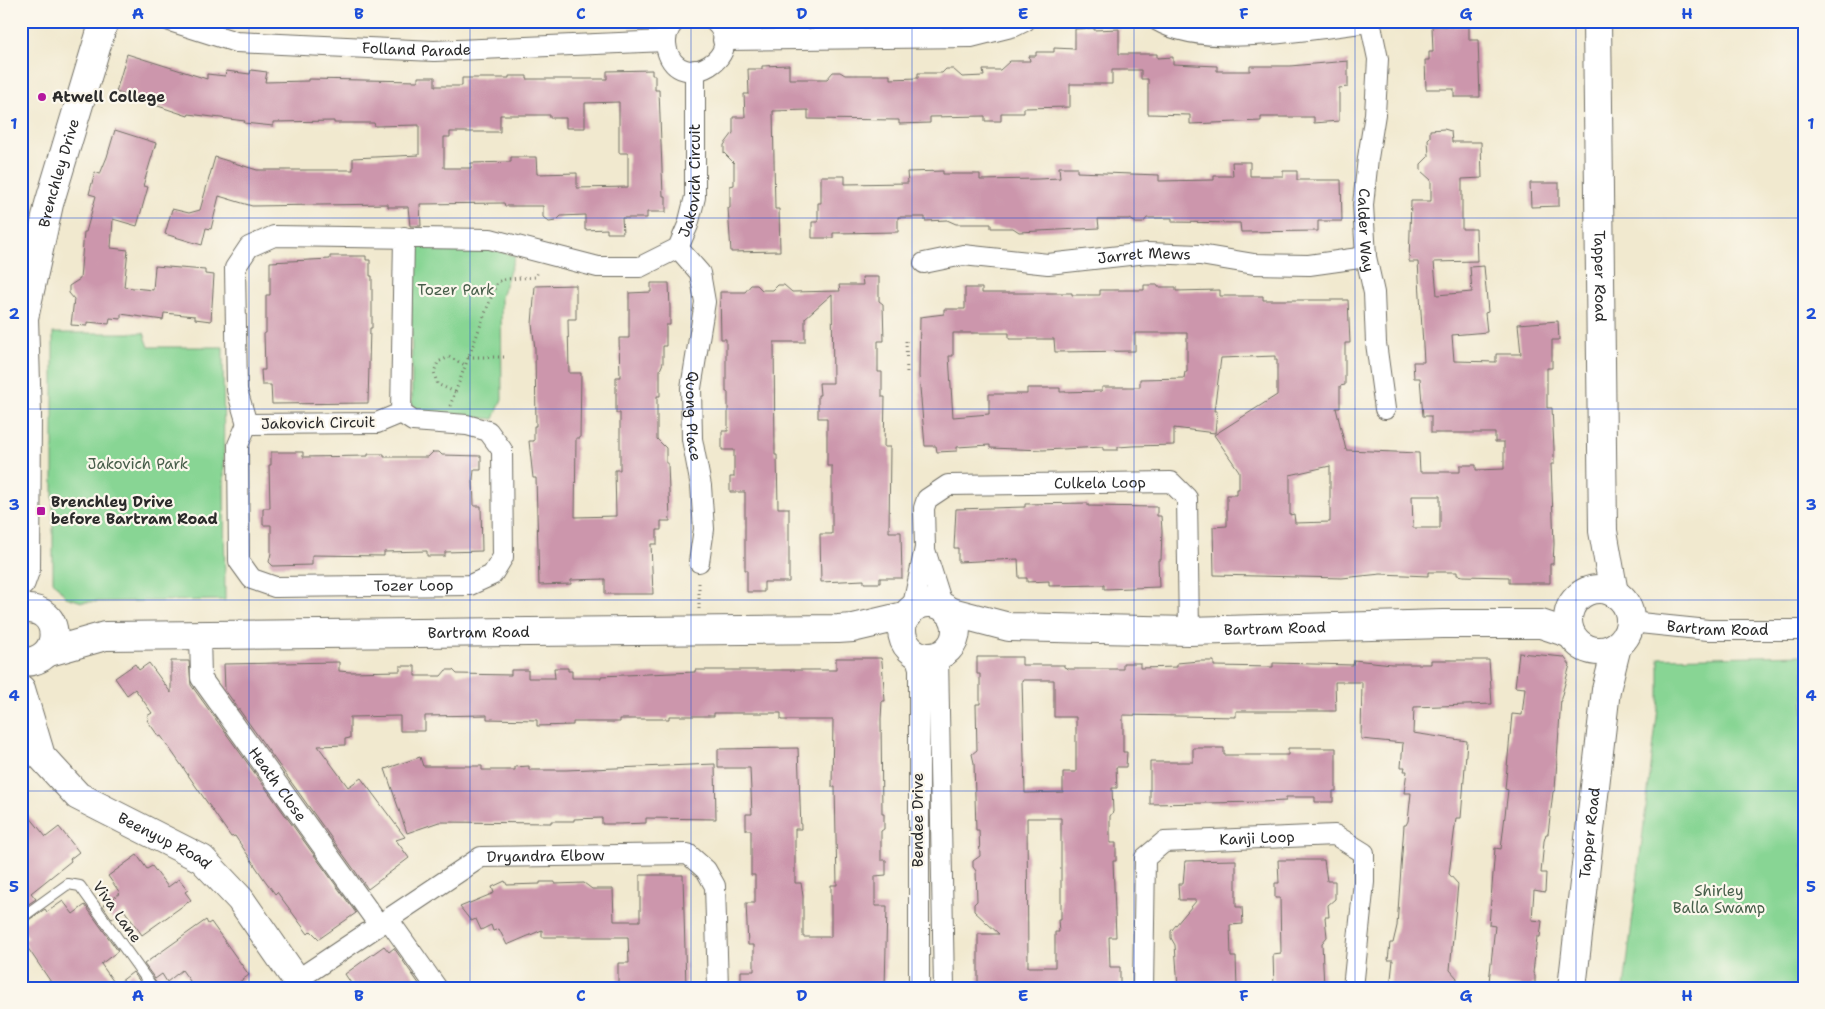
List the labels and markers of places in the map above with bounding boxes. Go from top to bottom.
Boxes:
place label: Atwell College [52,87,165,107]
marker: Atwell College [36,91,48,103]
place label: Brenchley Drive before Bartram Road [51,492,218,529]
marker: Brenchley Drive before Bartram Road [35,505,47,517]

